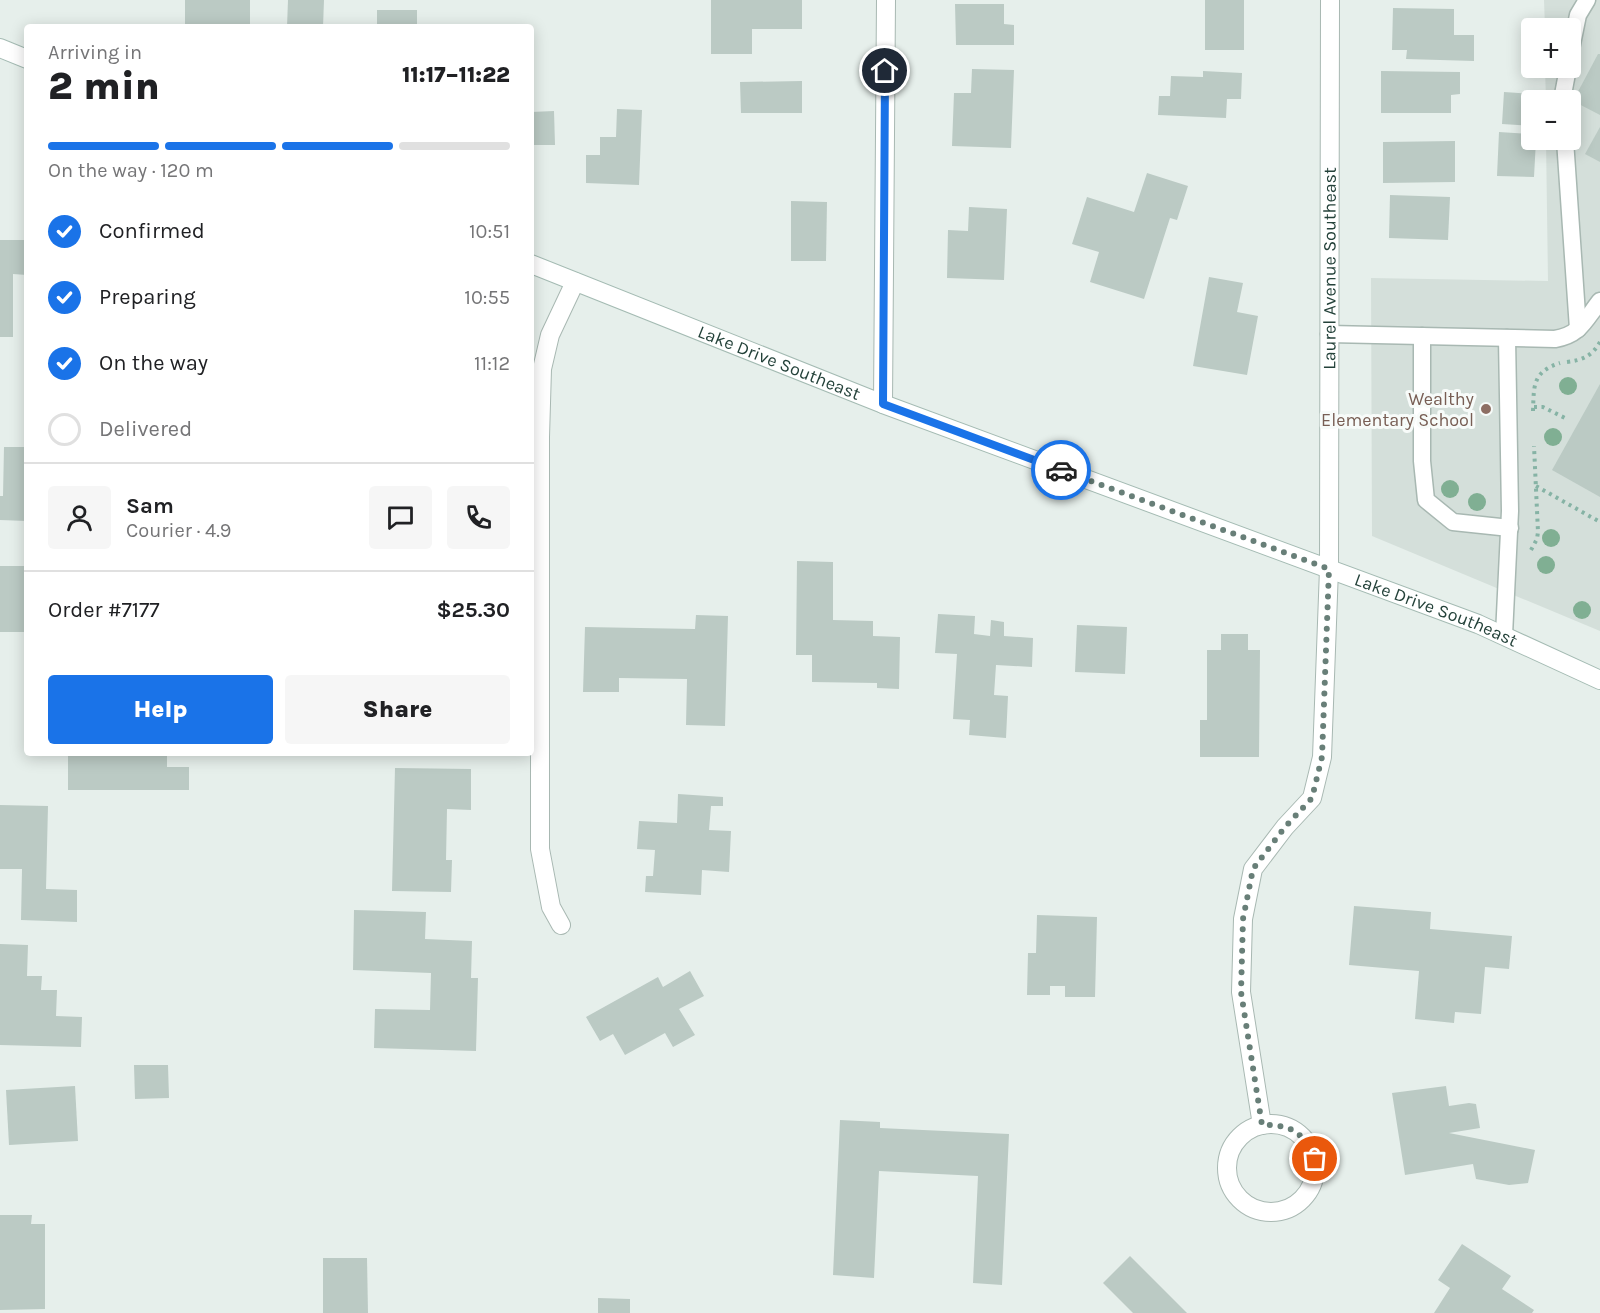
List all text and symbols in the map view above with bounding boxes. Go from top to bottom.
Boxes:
map controls [1521,18,1581,150]
button: + [1521,18,1581,78]
text: Arriving in [48,41,142,64]
pin [859,45,910,96]
icon: home [868,54,901,87]
text: 11:17–11:22 [402,62,510,88]
text: 2 min [48,63,160,109]
button: − [1521,90,1581,150]
text: On the way · 120 m [48,159,214,182]
street label: Laurel Avenue Southeast [1318,167,1341,370]
icon: check [48,215,81,248]
text: Confirmed [99,218,205,244]
text: 10:51 [469,220,510,243]
icon: check [48,281,81,314]
text: Preparing [99,284,196,310]
text: 10:55 [464,286,510,309]
street label: Lake Drive Southeast [695,320,864,405]
icon: check [48,347,81,380]
text: On the way [99,350,208,376]
text: 11:12 [474,352,510,375]
place label: Wealthy Elementary School [1321,388,1475,431]
marker: Wealthy Elementary School [1479,402,1493,416]
text: Delivered [99,416,192,442]
courier [1031,440,1091,500]
icon: car [1045,454,1078,487]
button: person [48,486,111,549]
button: chat [369,486,432,549]
button: phone [447,486,510,549]
text: Sam [126,493,174,519]
text: Courier · 4.9 [126,519,231,542]
street label: Lake Drive Southeast [1352,568,1521,652]
text: Order #7177 [48,597,160,623]
text: $25.30 [436,597,510,623]
button: Help [48,675,273,744]
button: Share [285,675,510,744]
pin [1289,1133,1340,1184]
icon: bag [1298,1142,1331,1175]

